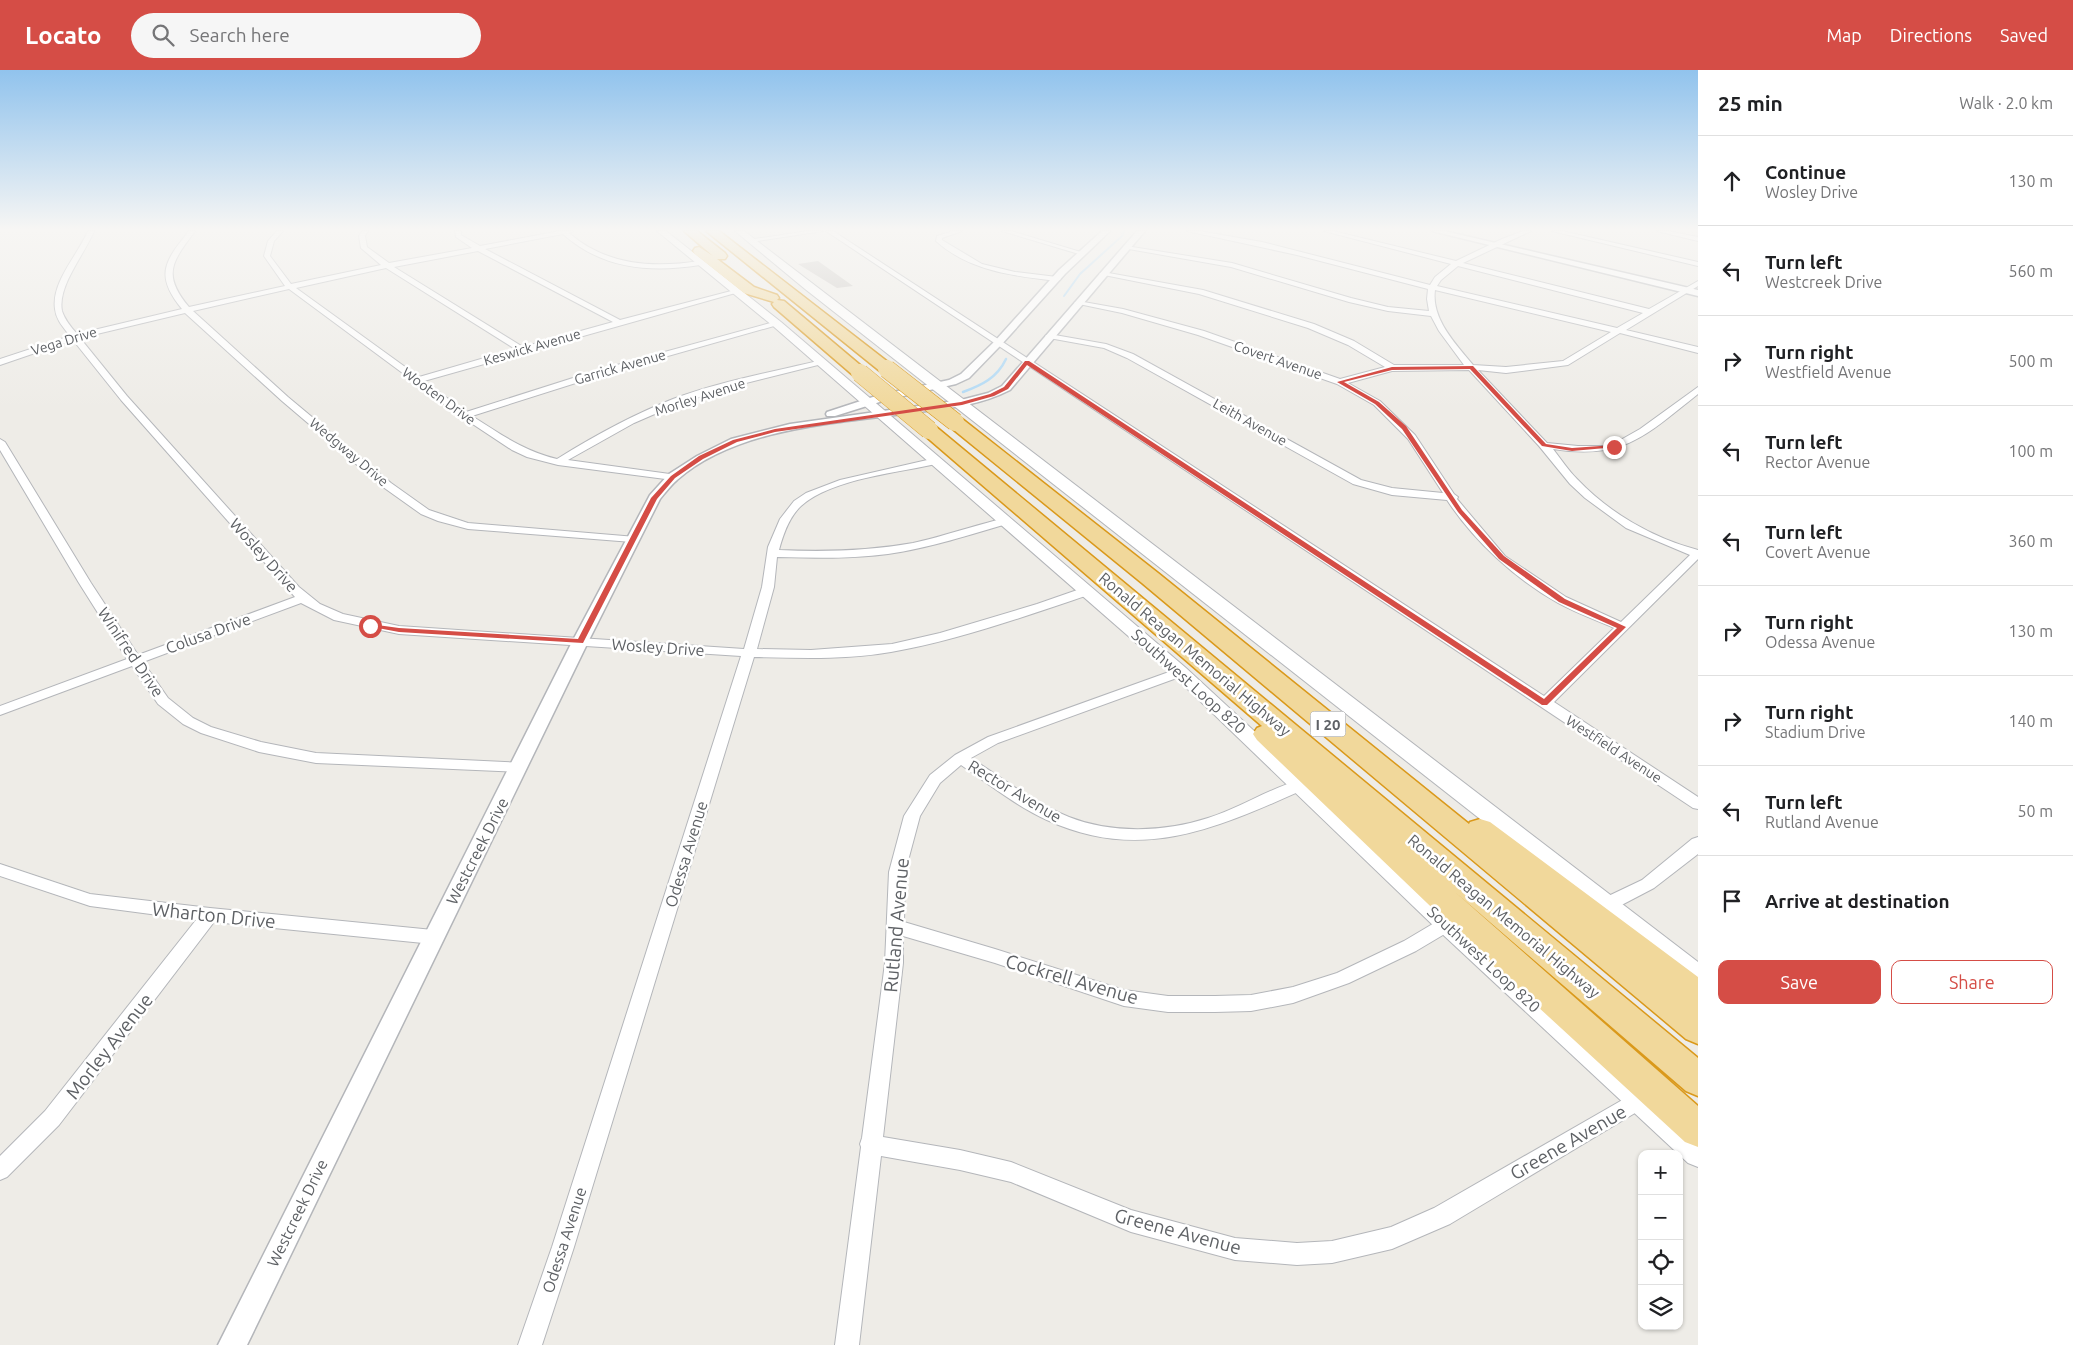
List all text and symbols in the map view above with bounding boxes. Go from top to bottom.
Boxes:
search box [131,13,481,58]
icon: search [149,21,177,49]
text: Locato [25,22,101,49]
text: Search here [189,24,290,46]
text: Map [1826,25,1862,45]
text: Directions [1890,25,1972,45]
text: Saved [2000,25,2048,45]
text: 25 min [1718,91,1783,115]
text: Walk · 2.0 km [1959,94,2053,112]
text: Continue [1765,161,1846,183]
icon: ahead [1718,167,1746,195]
text: 130 m [2008,172,2053,190]
text: Wosley Drive [1765,183,1858,201]
text: Turn left [1765,251,1843,273]
icon: left [1718,257,1746,285]
text: 560 m [2008,262,2053,280]
text: Westcreek Drive [1765,273,1882,291]
street label: Vega Drive [29,323,99,359]
street label: Keswick Avenue [482,325,582,369]
street label: Covert Avenue [1232,337,1324,383]
text: Turn right [1765,341,1853,363]
street label: Garrick Avenue [572,346,668,388]
icon: right [1718,347,1746,375]
text: 500 m [2008,352,2053,370]
text: Westfield Avenue [1765,363,1892,381]
street label: Wooten Drive [399,364,479,428]
street label: Morley Avenue [653,375,747,419]
street label: Leith Avenue [1210,395,1290,449]
street label: Wedgway Drive [306,414,392,490]
text: Turn left [1765,431,1843,453]
route end [1603,436,1626,459]
icon: left [1718,437,1746,465]
text: 100 m [2008,442,2053,460]
text: Rector Avenue [1765,453,1870,471]
street label: Wosley Drive [226,514,302,596]
text: Turn left [1765,521,1843,543]
icon: left [1718,527,1746,555]
text: 360 m [2008,532,2053,550]
text: Covert Avenue [1765,543,1871,561]
street label: Ronald Reagan Memorial Highway [1095,568,1295,740]
street label: Winifred Drive [94,604,168,700]
street label: Colusa Drive [163,609,253,657]
text: Turn right [1765,611,1853,633]
route start [359,615,382,638]
icon: right [1718,617,1746,645]
text: 130 m [2008,622,2053,640]
street label: Southwest Loop 820 [1128,625,1250,737]
text: Odessa Avenue [1765,633,1875,651]
street label: Wosley Drive [611,635,705,659]
text: Turn right [1765,701,1853,723]
icon: right [1718,707,1746,735]
road number: I 20 [1310,712,1346,736]
street label: Westfield Avenue [1563,712,1665,786]
text: 140 m [2008,712,2053,730]
text: Stadium Drive [1765,723,1866,741]
street label: Rector Avenue [965,756,1065,826]
text: Turn left [1765,791,1843,813]
street label: Westcreek Drive [442,795,512,907]
icon: left [1718,797,1746,825]
street label: Odessa Avenue [661,799,711,909]
text: 50 m [2017,802,2053,820]
text: Rutland Avenue [1765,813,1879,831]
street label: Ronald Reagan Memorial Highway [1404,830,1604,1002]
street label: Rutland Avenue [879,857,913,993]
icon: arrive [1718,887,1746,915]
text: Arrive at destination [1765,890,1950,912]
street label: Wharton Drive [151,898,277,932]
street label: Southwest Loop 820 [1424,902,1544,1016]
street label: Cockrell Avenue [1003,950,1141,1008]
button: Save [1718,960,1881,1004]
button: Share [1891,960,2053,1004]
street label: Morley Avenue [61,989,157,1103]
street label: Greene Avenue [1506,1100,1630,1184]
map controls [1638,1150,1683,1330]
button: + [1638,1150,1683,1195]
street label: Westcreek Drive [263,1156,331,1270]
street label: Odessa Avenue [538,1185,590,1295]
button: − [1638,1195,1683,1240]
street label: Greene Avenue [1112,1203,1244,1259]
button: locate [1638,1240,1683,1285]
button: layers [1638,1285,1683,1330]

